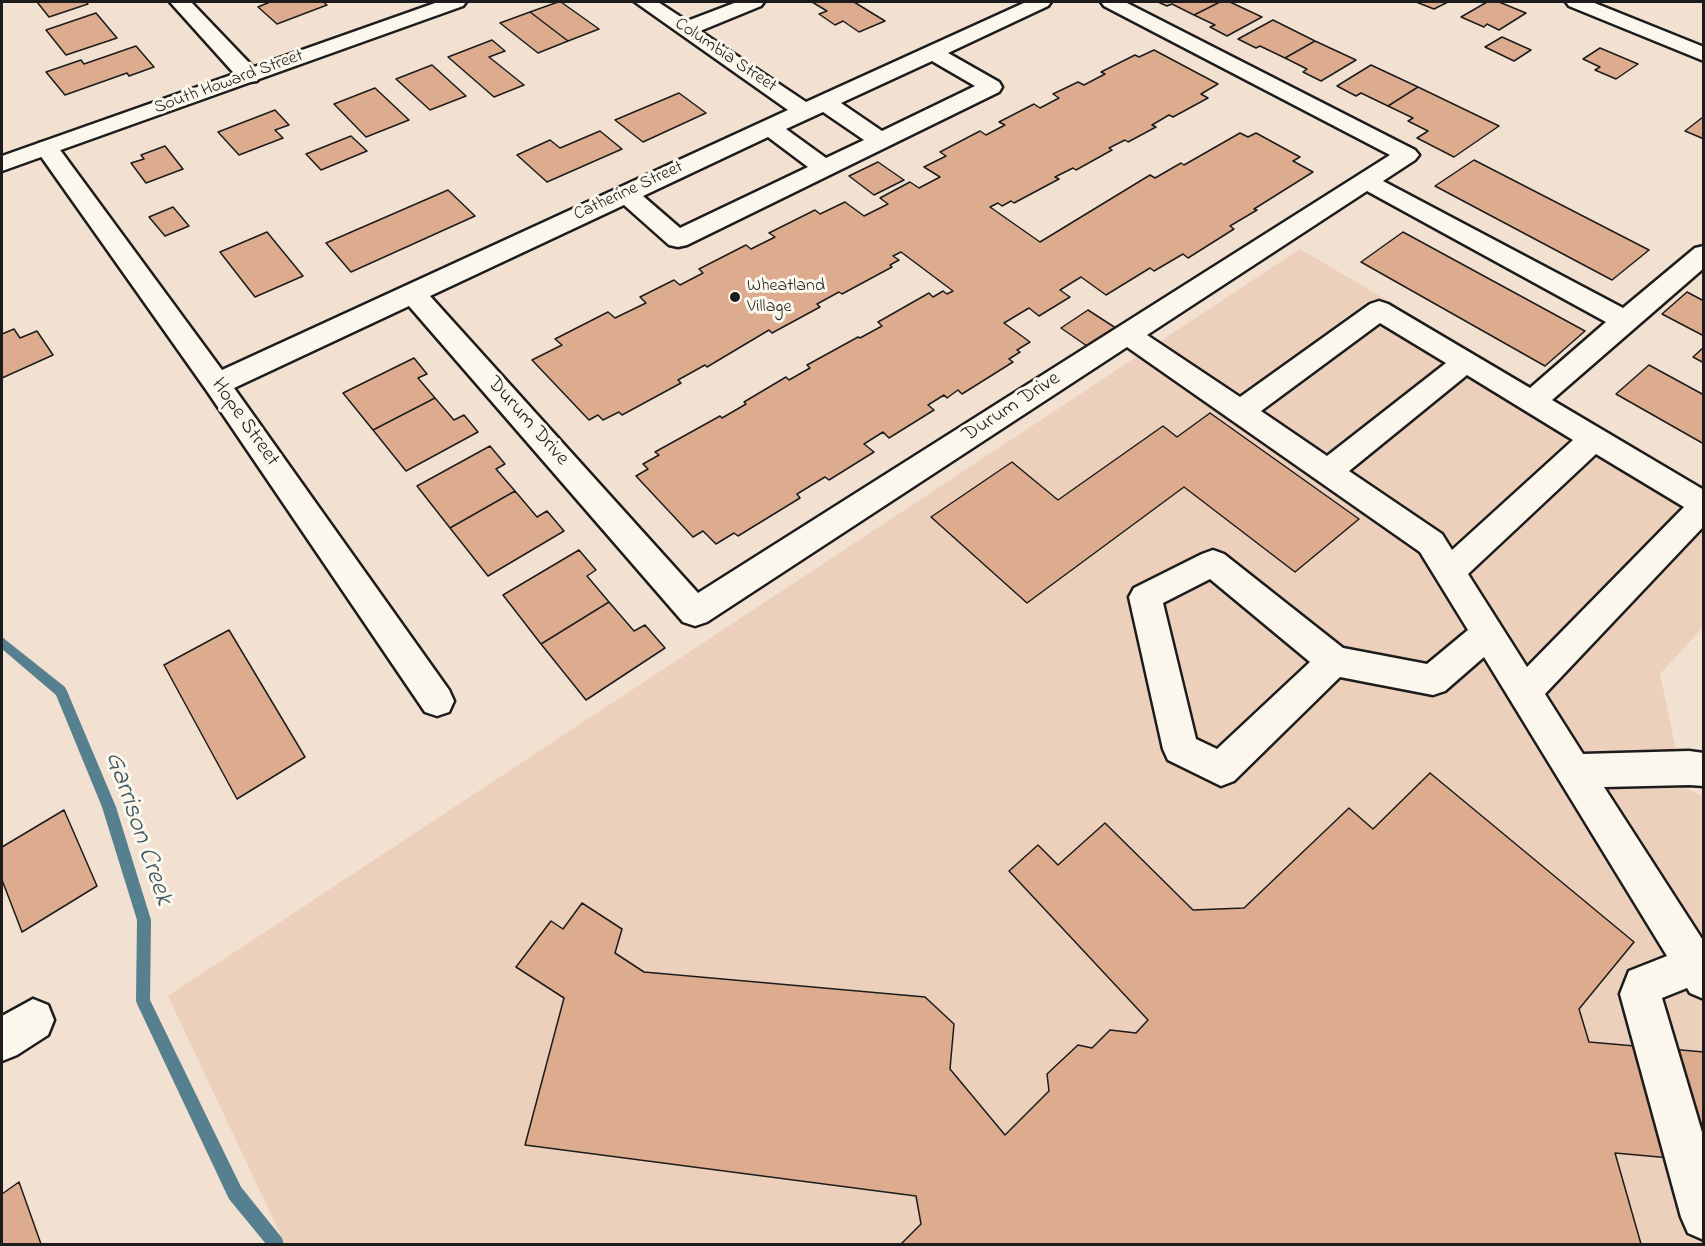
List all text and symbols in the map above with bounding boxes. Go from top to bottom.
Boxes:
street label: Columbia Street [670,14,780,98]
street label: South Howard Street [151,46,307,120]
street label: Catherine Street [571,157,687,227]
place label: Wheatland Village [747,276,825,318]
marker: Wheatland Village [728,290,742,304]
street label: Durum Drive [959,367,1065,449]
street label: Durum Drive [480,372,574,472]
street label: Hope Street [204,374,284,472]
water label: Garrison Creek [96,748,178,910]

